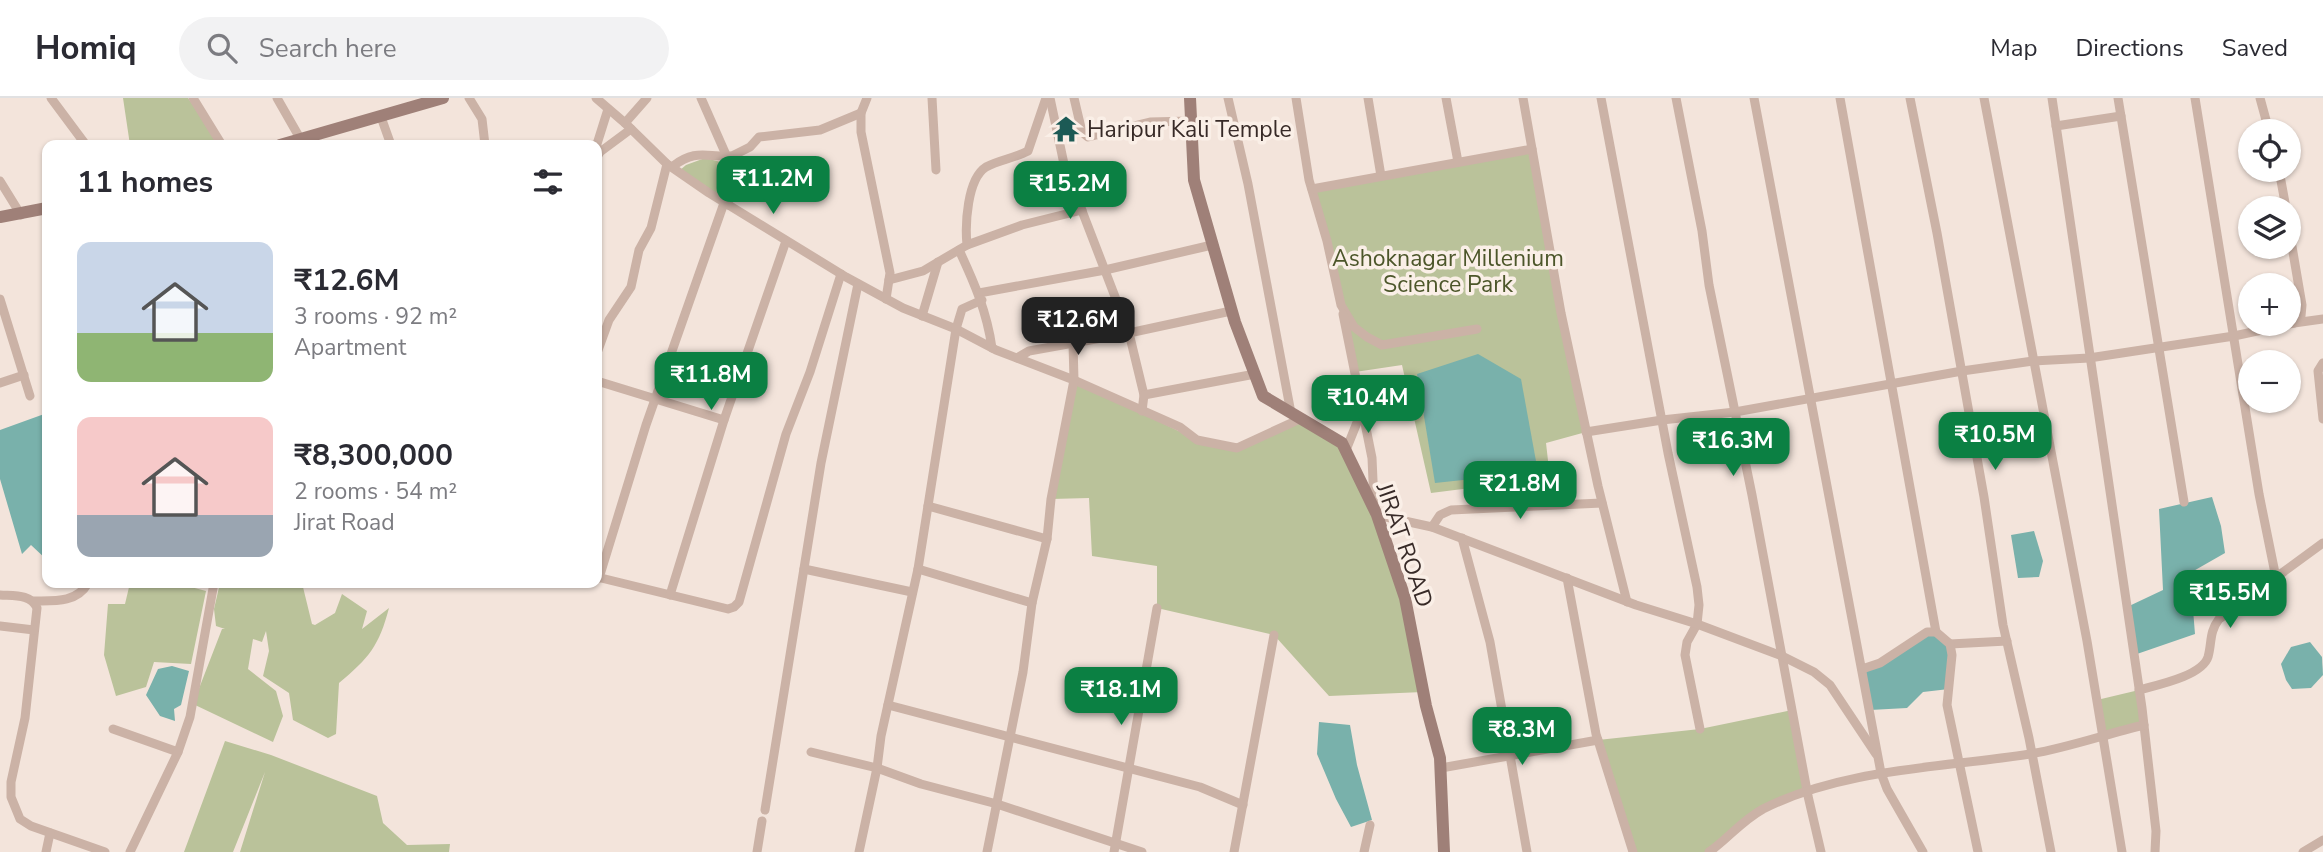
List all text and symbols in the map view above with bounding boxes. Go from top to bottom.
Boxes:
search box [179,17,669,80]
text: Homiq [35,26,137,71]
icon: search [203,29,241,67]
text: Search here [259,31,397,66]
text: Map [1990,32,2037,64]
text: Directions [2075,32,2184,64]
text: Saved [2222,32,2288,64]
temple icon: Haripur Kali Temple [1051,114,1081,144]
place label: Haripur Kali Temple [1087,114,1292,145]
map controls [2238,119,2301,413]
button: locate [2238,119,2301,182]
pin: ₹11.2M [716,156,830,216]
text: 11 homes [77,162,213,203]
pin: ₹15.2M [1013,162,1127,221]
icon: filters [529,163,567,201]
text: ₹11.2M [733,163,813,194]
text: ₹15.2M [1030,168,1110,199]
button: layers [2238,196,2301,259]
park label: Ashoknagar Millenium Science Park [1332,243,1564,300]
text: ₹12.6M [294,260,399,301]
icon: home [133,270,217,354]
button: + [2238,273,2301,336]
pin: ₹12.6M [1021,298,1135,357]
text: 3 rooms · 92 m² [294,301,457,332]
text: ₹12.6M [1038,304,1118,335]
text: Apartment [294,332,406,363]
button: − [2238,350,2301,413]
pin: ₹11.8M [654,352,768,412]
text: ₹11.8M [671,359,751,390]
pin: ₹10.4M [1311,376,1425,435]
text: ₹10.4M [1328,382,1408,413]
pin: ₹10.5M [1938,412,2052,472]
pin: ₹16.3M [1676,418,1790,478]
text: ₹10.5M [1955,419,2035,450]
text: ₹16.3M [1693,425,1773,456]
text: ₹8,300,000 [294,435,453,476]
icon: home [133,445,217,529]
pin: ₹21.8M [1463,462,1577,521]
text: ₹21.8M [1480,468,1560,499]
text: 2 rooms · 54 m² [294,476,457,507]
street label: JIRAT ROAD [1368,478,1440,612]
text: Jirat Road [294,507,395,538]
pin: ₹15.5M [2173,570,2287,630]
text: ₹15.5M [2190,577,2270,608]
pin: ₹18.1M [1064,668,1178,727]
text: ₹18.1M [1081,674,1161,705]
pin: ₹8.3M [1473,708,1571,767]
text: ₹8.3M [1488,714,1556,745]

